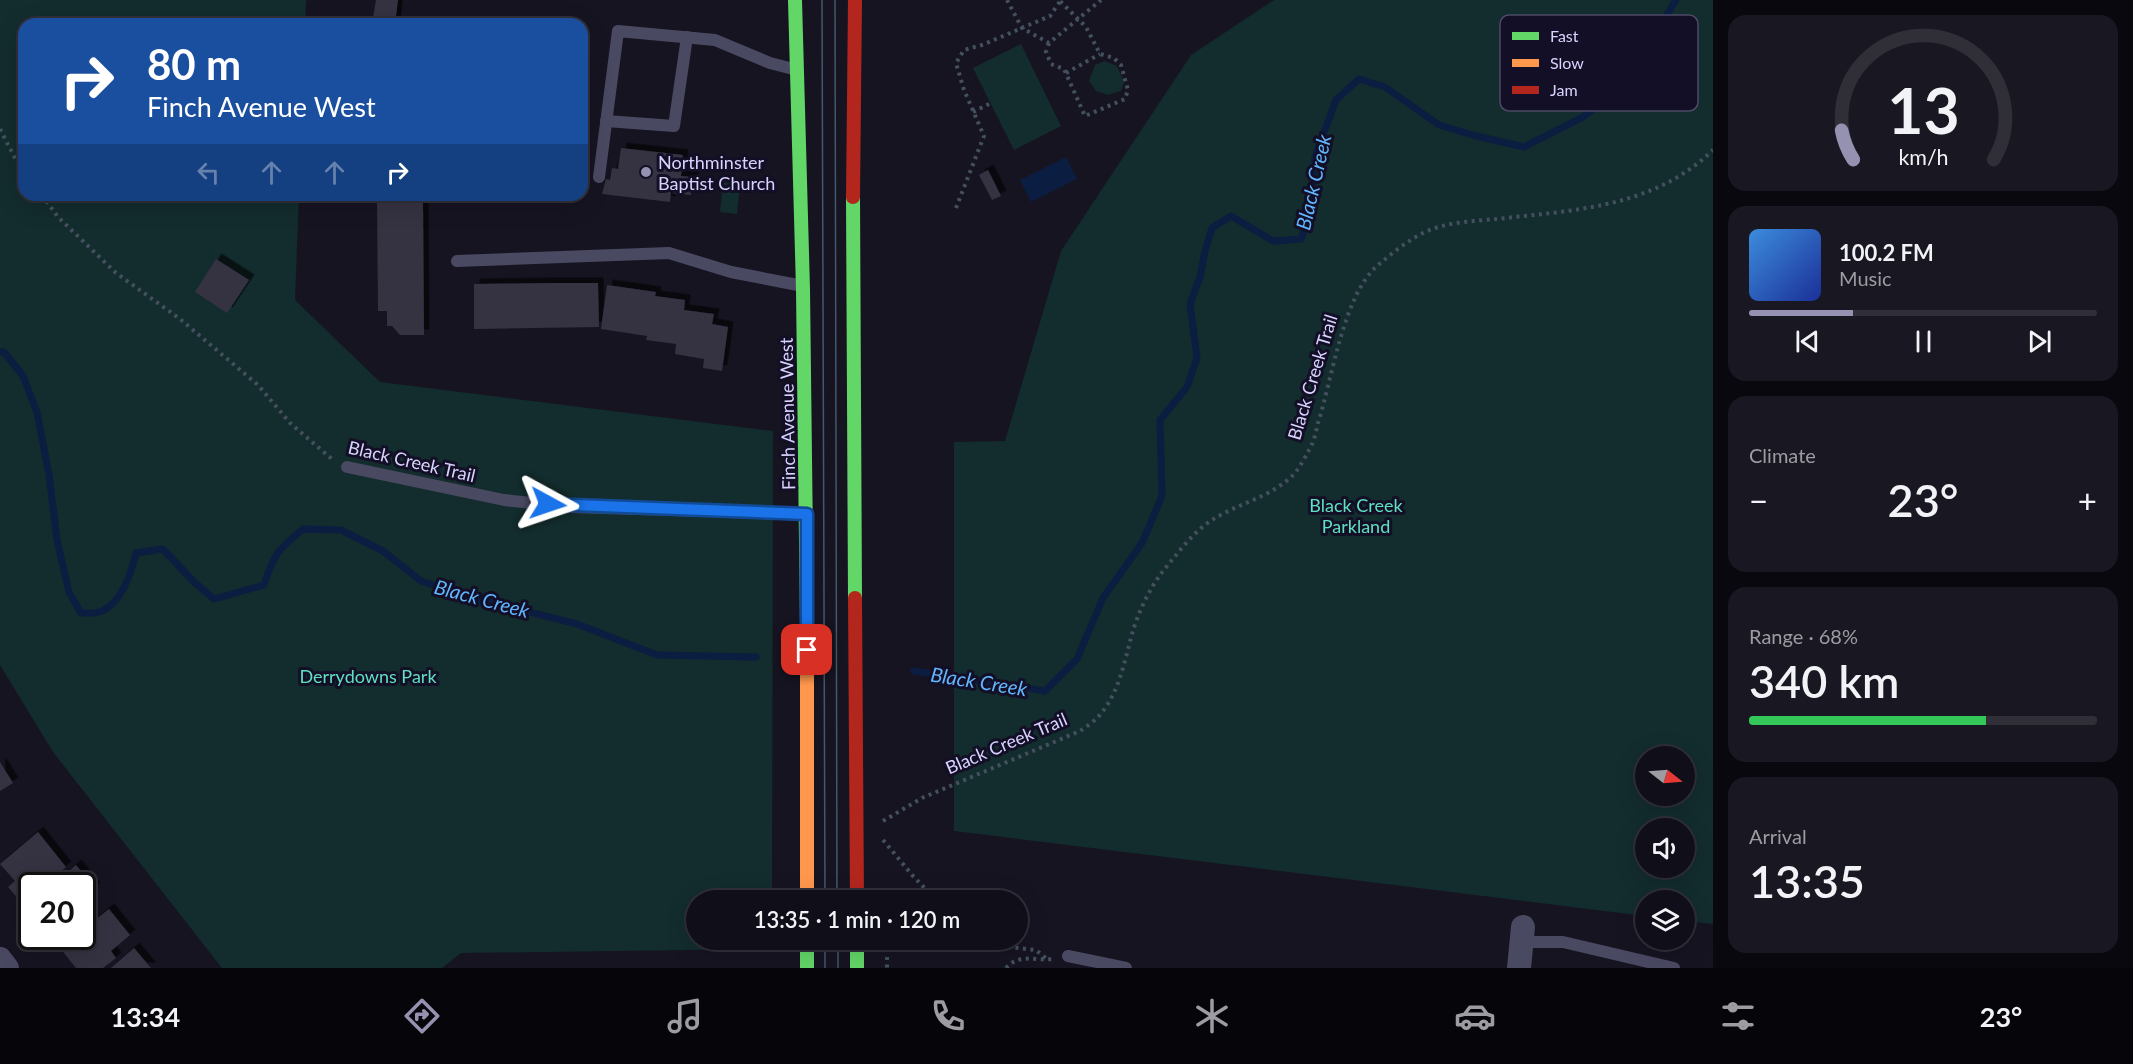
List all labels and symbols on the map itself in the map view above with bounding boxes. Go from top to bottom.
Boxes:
legend [1500,15,1698,111]
text: Fast [1550,26,1579,45]
text: Slow [1550,53,1584,72]
text: Jam [1550,80,1578,99]
water label: Black Creek [1290,131,1336,232]
place label: Northminster Baptist Church [658,151,775,194]
marker: Northminster Baptist Church [639,165,653,179]
street label: Black Creek Trail [1282,312,1342,442]
street label: Finch Avenue West [775,337,799,490]
street label: Black Creek Trail [346,436,478,486]
position arrow [516,472,580,536]
park label: Black Creek Parkland [1309,494,1404,537]
water label: Black Creek [432,574,533,622]
pin [781,624,832,675]
water label: Black Creek [929,662,1029,701]
park label: Derrydowns Park [299,665,437,687]
street label: Black Creek Trail [942,707,1070,779]
north arrow [1635,746,1695,806]
speed limit sign: 20 [18,872,96,950]

